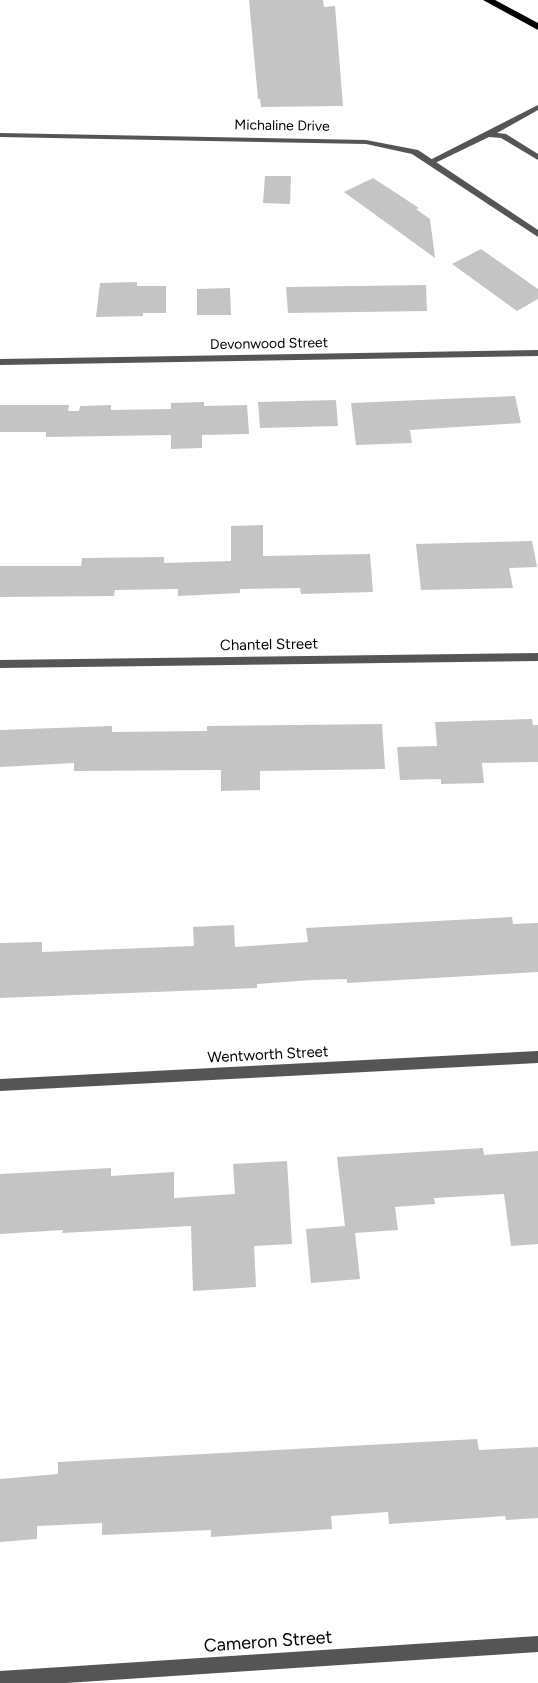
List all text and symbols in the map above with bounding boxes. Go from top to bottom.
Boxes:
street label: Michaline Drive [234,117,330,135]
street label: Devonwood Street [210,335,328,353]
street label: Chantel Street [220,635,318,655]
street label: Wentworth Street [207,1043,329,1067]
street label: Cameron Street [203,1627,333,1657]

